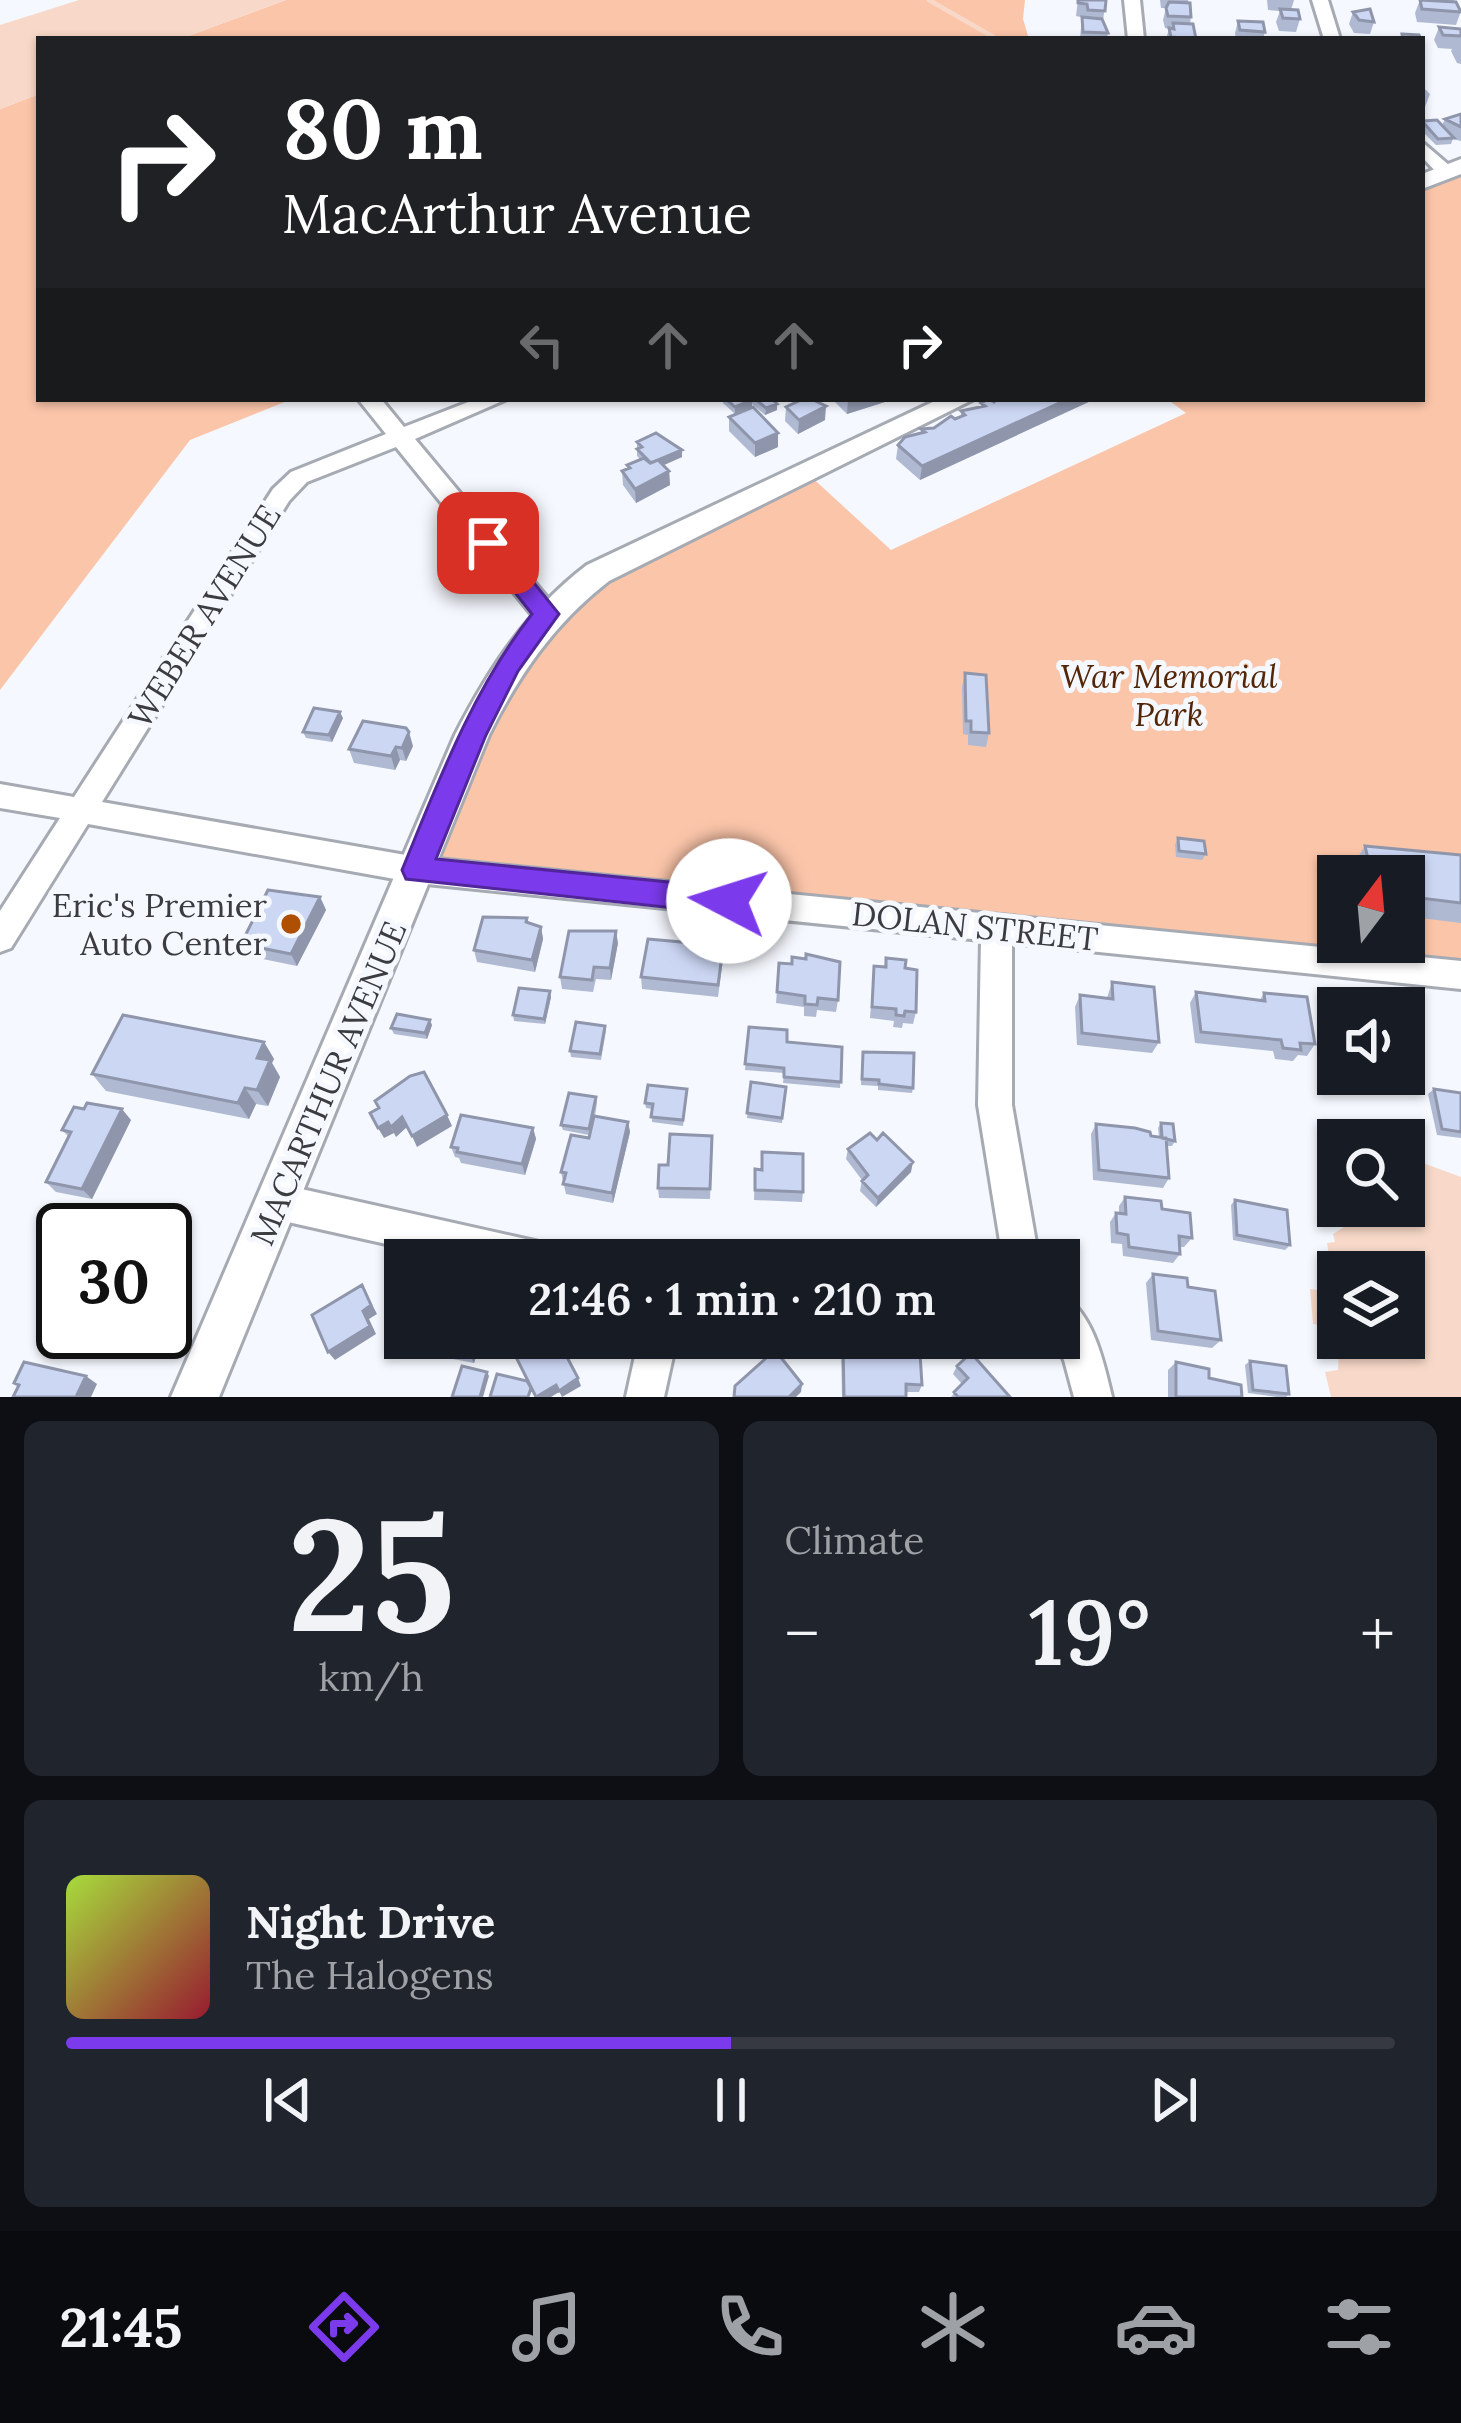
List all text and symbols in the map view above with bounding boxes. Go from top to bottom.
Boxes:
text: 80 m [282,74,483,182]
icon: right [84,84,240,240]
text: MacArthur Avenue [282,179,752,248]
icon: left [509,312,575,378]
icon: ahead [635,312,701,378]
icon: ahead [761,312,827,378]
icon: right [887,312,953,378]
pin [437,492,539,594]
street label: WEBER AVENUE [119,497,289,735]
icon: arrive [455,510,521,576]
park label: War Memorial Park [1060,655,1278,735]
position arrow [666,838,792,964]
north arrow [1317,855,1425,963]
map controls [1317,855,1425,1359]
place label: Eric's Premier Auto Center [52,884,268,964]
street label: DOLAN STREET [850,892,1100,960]
marker: Eric's Premier Auto Center [278,911,304,937]
street label: MACARTHUR AVENUE [241,915,415,1251]
button: sound [1317,987,1425,1095]
button: search [1317,1119,1425,1227]
speed limit sign: 30 [36,1203,192,1359]
button: layers [1317,1251,1425,1359]
text: 21:46 · 1 min · 210 m [528,1270,936,1327]
text: 25 [288,1474,455,1674]
text: Climate [785,1515,924,1565]
text: 19° [1029,1574,1151,1690]
text: − [785,1591,819,1675]
text: + [1360,1591,1395,1675]
text: km/h [319,1652,424,1702]
text: Night Drive [246,1893,495,1950]
text: The Halogens [246,1950,494,2000]
icon: previous [255,2067,321,2133]
icon: pause [698,2067,764,2133]
icon: next [1141,2067,1207,2133]
icon: directions [302,2285,386,2369]
icon: music [505,2285,589,2369]
icon: phone [708,2285,792,2369]
icon: climate [911,2285,995,2369]
icon: car [1114,2285,1198,2369]
icon: filters [1317,2285,1401,2369]
text: 21:45 [60,2293,182,2362]

